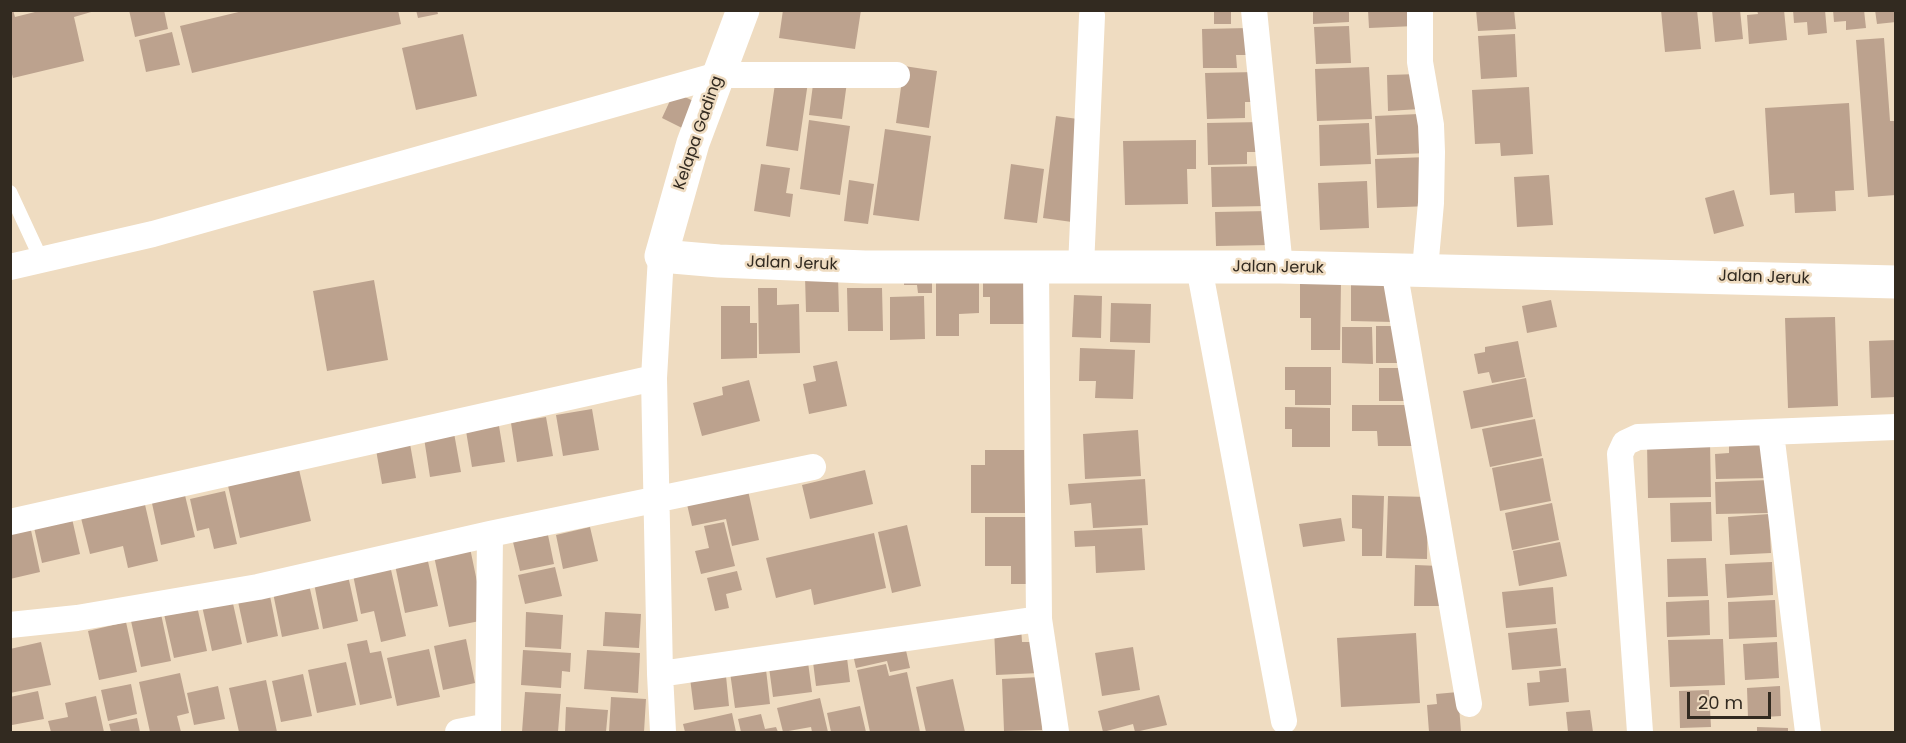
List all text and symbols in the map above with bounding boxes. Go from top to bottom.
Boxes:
street label: Kelapa Gading [671,74,727,192]
street label: Jalan Jeruk [746,253,838,275]
street label: Jalan Jeruk [1232,258,1324,278]
street label: Jalan Jeruk [1718,267,1810,289]
scale bar [1690,680,1774,718]
text: 20 m [1698,690,1743,715]

